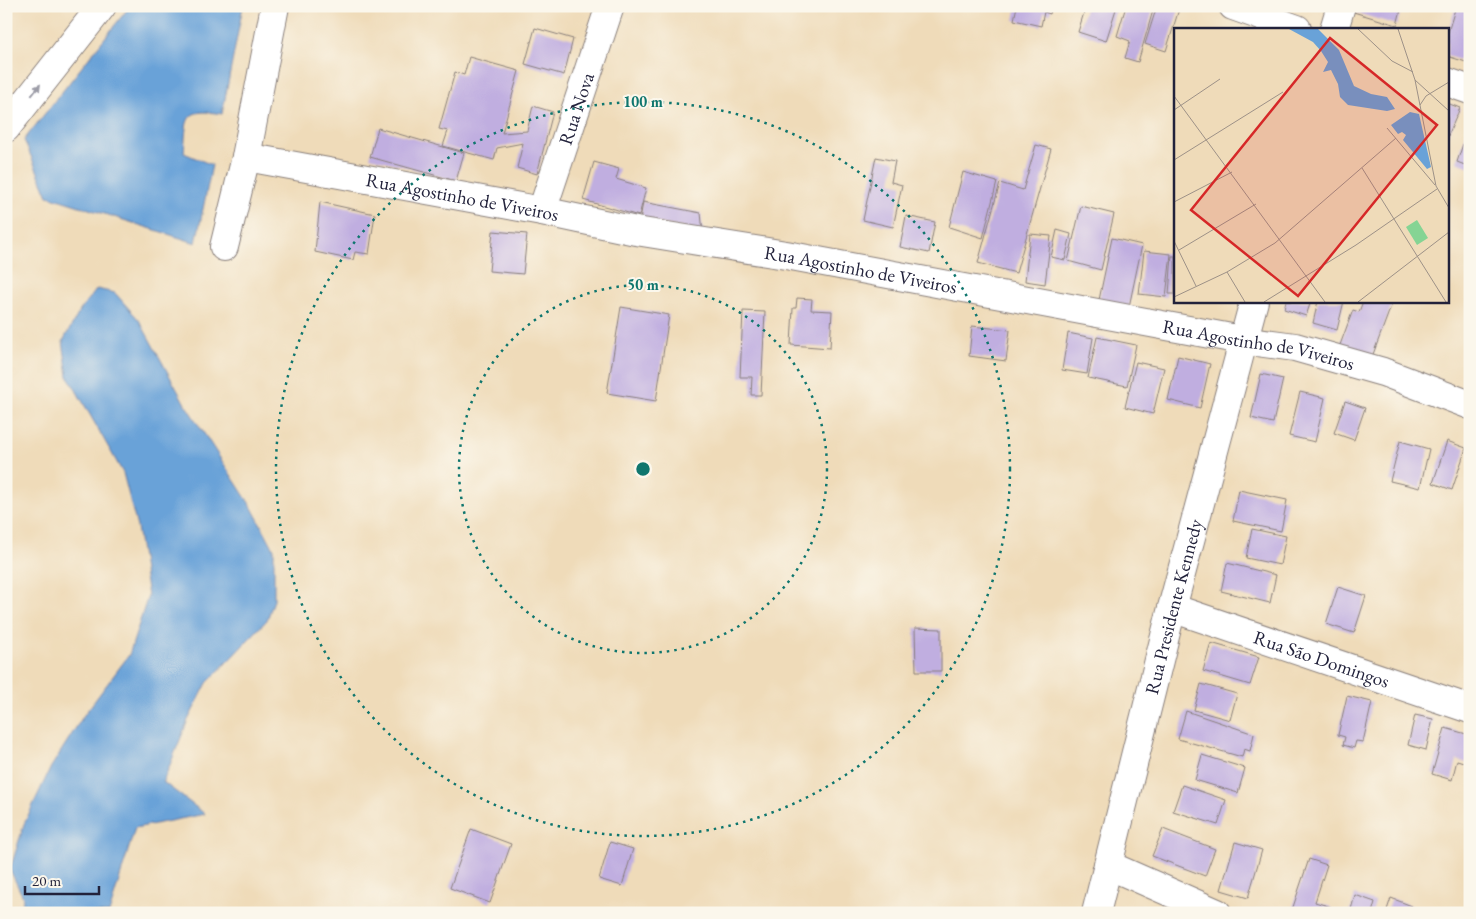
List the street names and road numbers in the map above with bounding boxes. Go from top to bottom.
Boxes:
street label: Rua Nova [552,69,600,148]
street label: Rua Agostinho de Viveiros [364,167,561,227]
street label: Rua Agostinho de Viveiros [763,239,959,299]
street label: Rua Agostinho de Viveiros [1161,313,1358,376]
street label: Rua Presidente Kennedy [1139,516,1208,697]
street label: Rua São Domingos [1251,624,1393,693]

